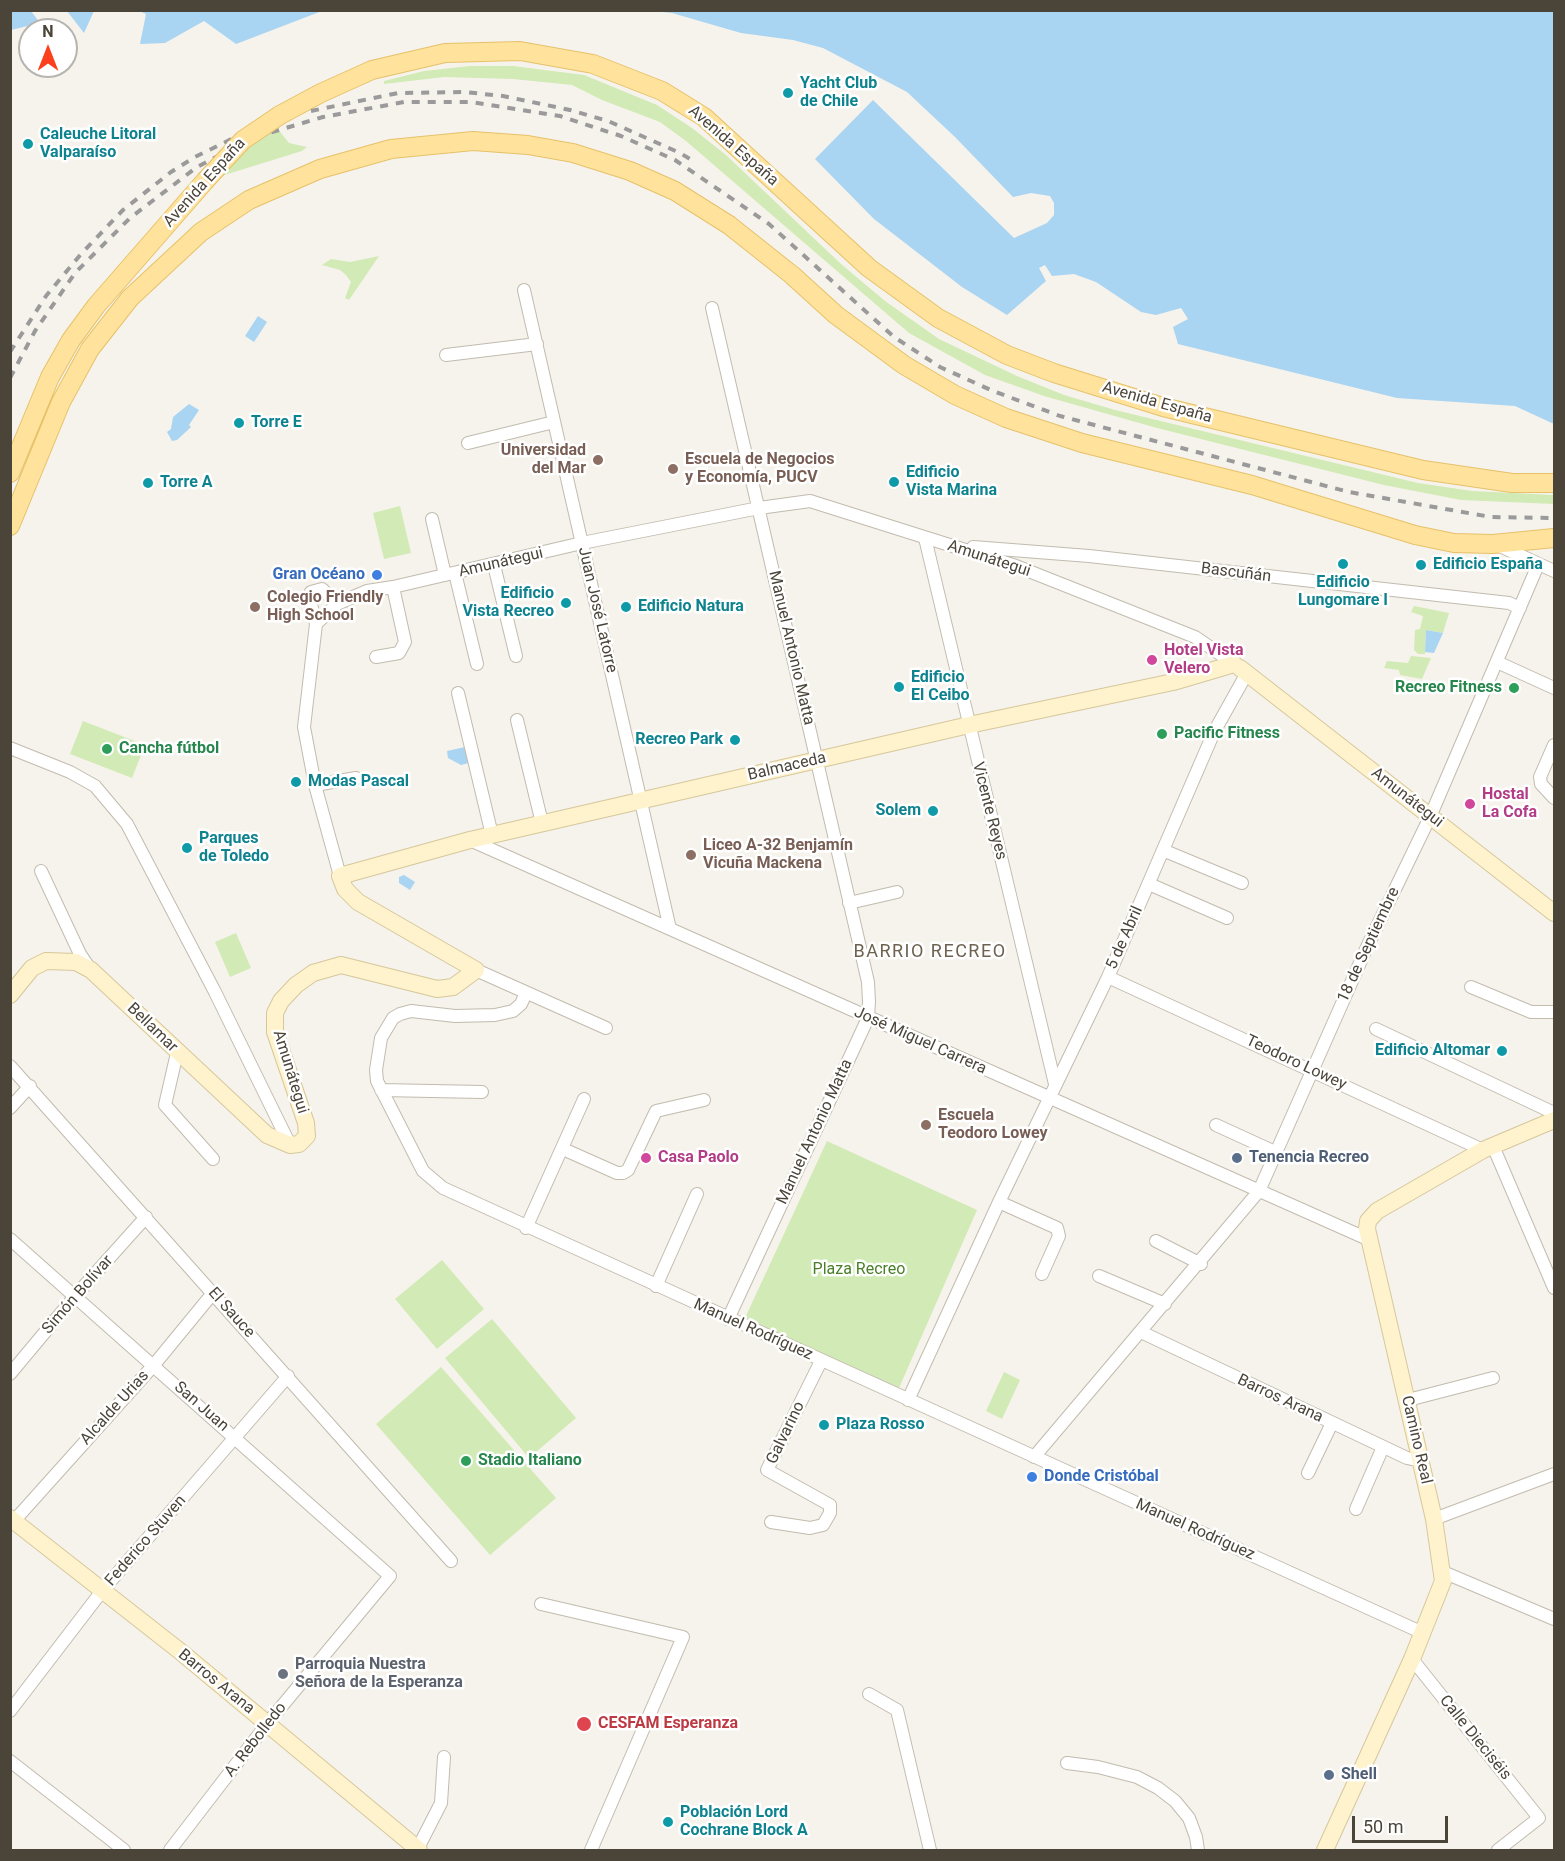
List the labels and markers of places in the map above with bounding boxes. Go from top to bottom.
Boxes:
place label: Yacht Club de Chile [800,74,877,112]
marker: Yacht Club de Chile [781,86,795,100]
place label: Caleuche Litoral Valparaíso [40,125,156,163]
marker: Caleuche Litoral Valparaíso [21,137,35,151]
place label: Torre E [251,413,302,433]
marker: Torre E [232,416,246,430]
place label: Universidad del Mar [501,441,586,479]
place label: Escuela de Negocios y Economía, PUCV [685,450,834,488]
marker: Universidad del Mar [591,453,605,467]
marker: Escuela de Negocios y Economía, PUCV [666,462,680,476]
place label: Edificio Vista Marina [906,463,997,501]
place label: Torre A [160,473,213,493]
marker: Edificio Vista Marina [887,475,901,489]
marker: Torre A [141,476,155,490]
place label: Edificio España [1433,555,1543,575]
marker: Edificio Lungomare I [1336,557,1350,571]
marker: Edificio España [1414,558,1428,572]
place label: Gran Océano [272,565,365,585]
marker: Gran Océano [370,568,384,582]
place label: Edificio Lungomare I [1298,573,1388,611]
place label: Edificio Vista Recreo [463,584,554,622]
place label: Colegio Friendly High School [267,588,383,626]
marker: Edificio Vista Recreo [559,596,573,610]
place label: Edificio Natura [638,597,744,617]
marker: Colegio Friendly High School [248,600,262,614]
marker: Edificio Natura [619,600,633,614]
place label: Hotel Vista Velero [1164,641,1243,679]
marker: Hotel Vista Velero [1145,653,1159,667]
place label: Edificio El Ceibo [911,668,970,706]
place label: Recreo Fitness [1395,678,1502,698]
marker: Edificio El Ceibo [892,680,906,694]
marker: Recreo Fitness [1507,681,1521,695]
place label: Pacific Fitness [1174,724,1280,744]
marker: Pacific Fitness [1155,727,1169,741]
place label: Recreo Park [635,730,723,750]
marker: Recreo Park [728,733,742,747]
place label: Cancha fútbol [119,739,219,759]
marker: Cancha fútbol [100,742,114,756]
place label: Modas Pascal [308,772,409,792]
marker: Modas Pascal [289,775,303,789]
place label: Hostal La Cofa [1482,785,1537,823]
marker: Hostal La Cofa [1463,797,1477,811]
place label: Solem [875,801,921,821]
marker: Solem [926,804,940,818]
place label: Parques de Toledo [199,829,269,867]
place label: Liceo A-32 Benjamín Vicuña Mackena [703,836,853,874]
marker: Parques de Toledo [180,841,194,855]
marker: Liceo A-32 Benjamín Vicuña Mackena [684,848,698,862]
place label: Edificio Altomar [1375,1041,1490,1061]
marker: Edificio Altomar [1495,1044,1509,1058]
place label: Escuela Teodoro Lowey [938,1106,1048,1144]
marker: Escuela Teodoro Lowey [919,1118,933,1132]
place label: Casa Paolo [658,1148,739,1168]
place label: Tenencia Recreo [1249,1148,1369,1168]
marker: Casa Paolo [639,1151,653,1165]
marker: Tenencia Recreo [1230,1151,1244,1165]
place label: Plaza Rosso [836,1415,925,1435]
marker: Plaza Rosso [817,1418,831,1432]
place label: Stadio Italiano [478,1451,582,1471]
marker: Stadio Italiano [459,1454,473,1468]
place label: Donde Cristóbal [1044,1467,1159,1487]
marker: Donde Cristóbal [1025,1470,1039,1484]
place label: Parroquia Nuestra Señora de la Esperanza [295,1655,463,1693]
marker: Parroquia Nuestra Señora de la Esperanza [276,1667,290,1681]
place label: CESFAM Esperanza [598,1714,738,1734]
marker: CESFAM Esperanza [575,1715,593,1733]
place label: Shell [1341,1765,1377,1785]
marker: Shell [1322,1768,1336,1782]
place label: Población Lord Cochrane Block A [680,1803,808,1841]
marker: Población Lord Cochrane Block A [661,1815,675,1829]

